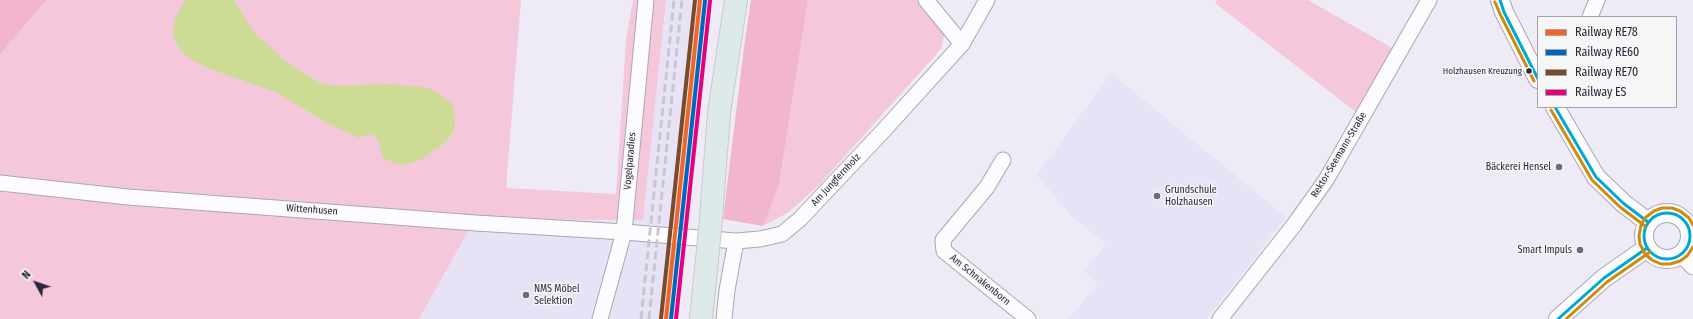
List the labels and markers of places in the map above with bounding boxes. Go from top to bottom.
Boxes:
place label: Holzhausen Kreuzung [1443,66,1522,76]
marker: Holzhausen Kreuzung [1524,66,1534,76]
place label: Bäckerei Hensel [1486,161,1551,173]
marker: Bäckerei Hensel [1554,162,1564,172]
place label: Grundschule Holzhausen [1165,184,1217,208]
marker: Grundschule Holzhausen [1152,191,1162,201]
place label: Smart Impuls [1518,244,1572,256]
marker: Smart Impuls [1575,245,1585,255]
place label: NMS Möbel Selektion [534,283,580,306]
marker: NMS Möbel Selektion [521,290,531,300]

